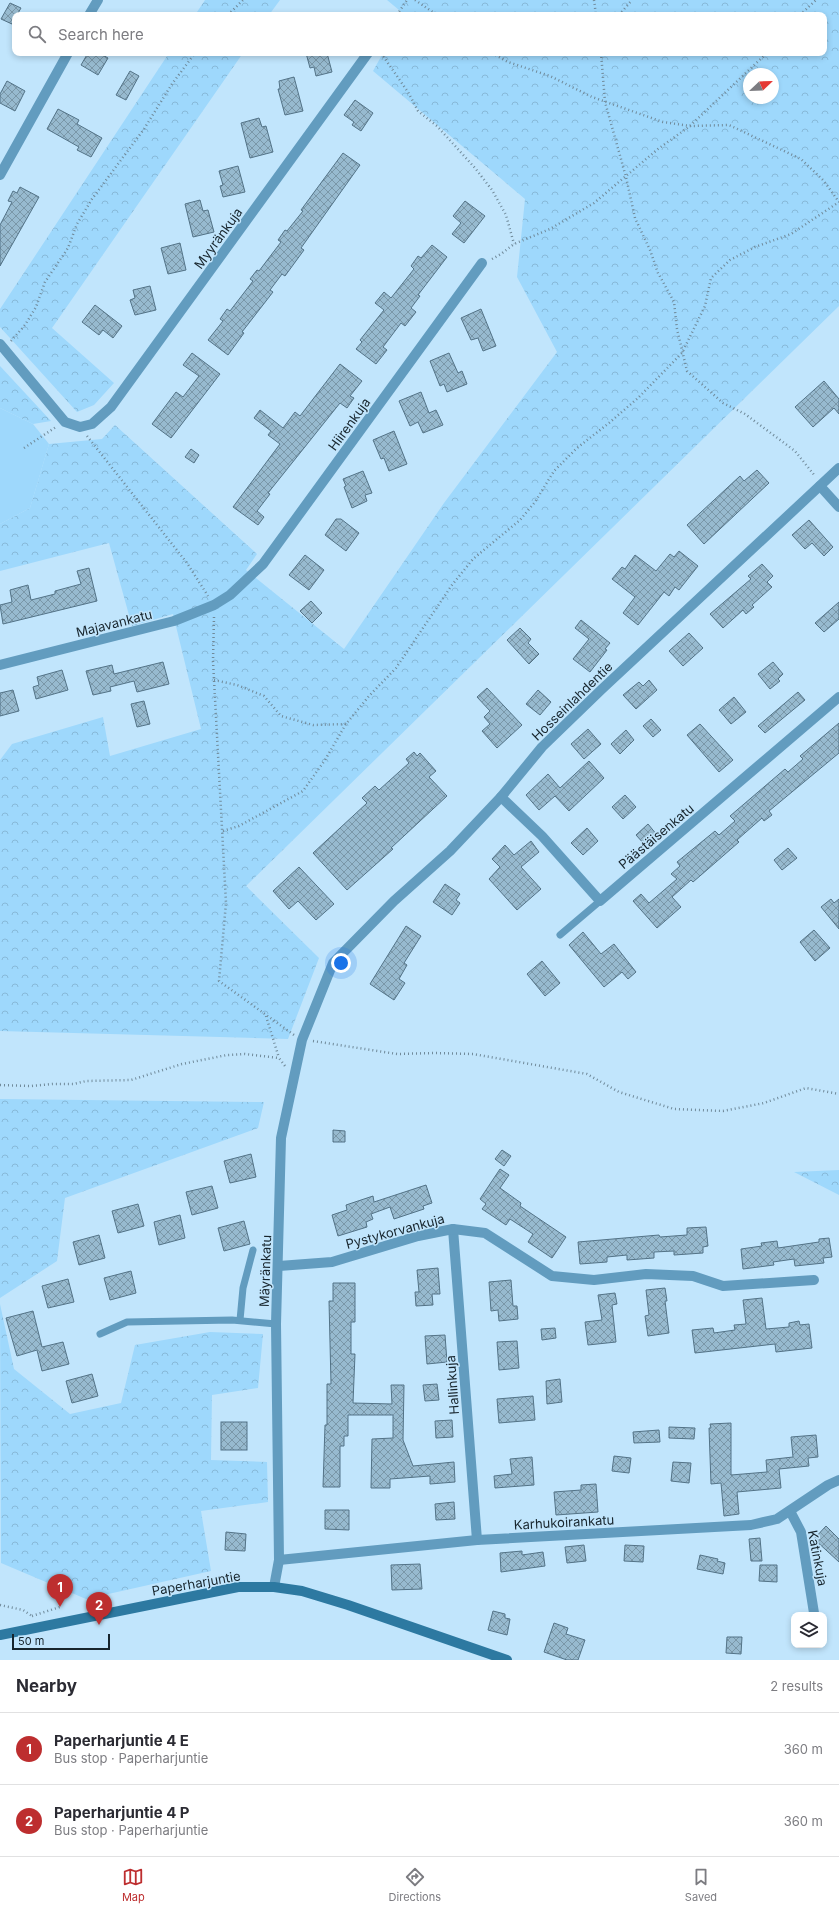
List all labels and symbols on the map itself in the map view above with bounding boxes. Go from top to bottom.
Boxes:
north arrow [743,68,779,104]
street label: Myyränkuja [190,204,246,272]
street label: Hiirenkuja [325,395,373,453]
street label: Majavankatu [74,606,154,640]
street label: Hosseinlahdentie [528,658,616,744]
street label: Päästäisenkatu [615,800,697,872]
your location [331,953,351,973]
street label: Pystykorvankuja [344,1210,446,1252]
street label: Mäyränkatu [256,1235,274,1307]
street label: Hallinkuja [442,1355,462,1415]
street label: Karhukoirankatu [513,1511,615,1533]
street label: Katinkuja [805,1529,831,1587]
street label: Paperharjuntie [150,1567,242,1599]
pin: 1 [47,1574,73,1607]
pin: 2 [86,1592,112,1625]
scale bar [12,1632,110,1651]

